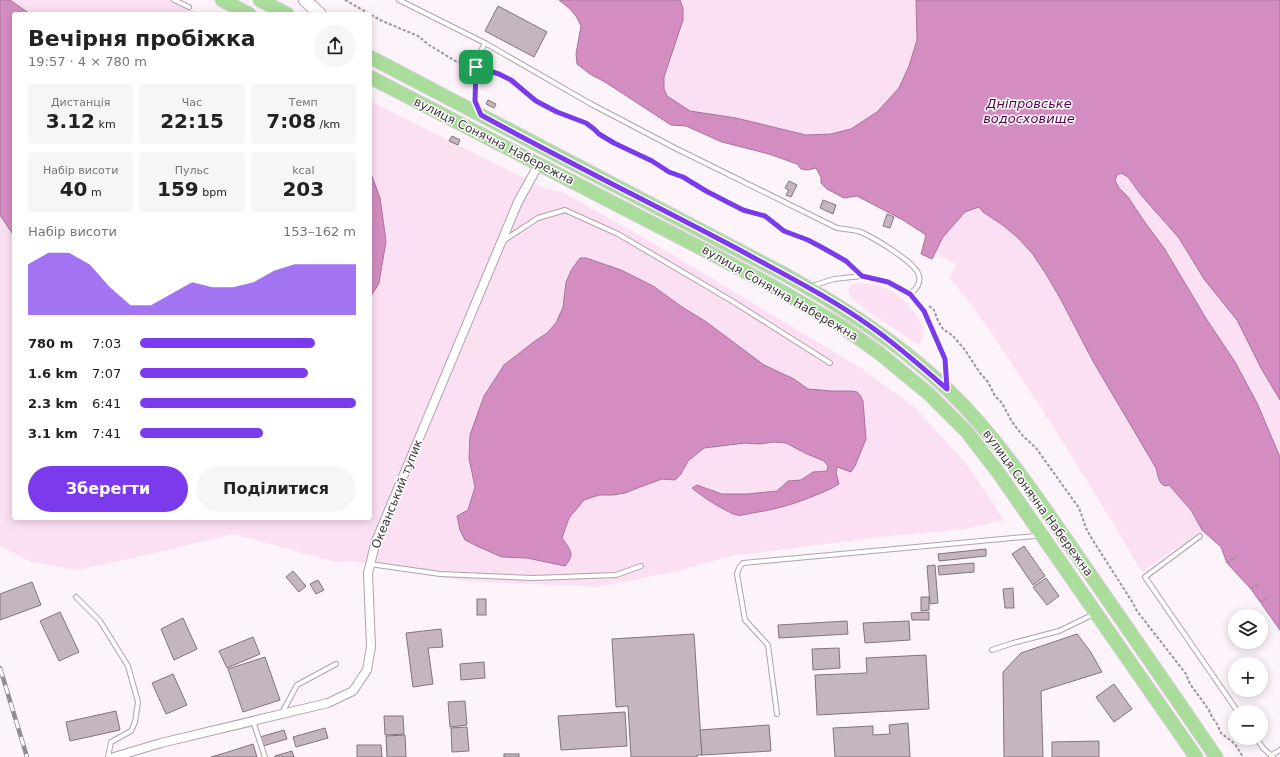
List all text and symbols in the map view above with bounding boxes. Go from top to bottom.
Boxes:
button: share [314,25,356,67]
text: Вечірня пробіжка [28,26,256,51]
pin [459,50,493,84]
text: 19:57 · 4 × 780 m [28,54,147,69]
icon: arrive [465,56,487,78]
street label: вулиця Сонячна Набережна [412,94,576,188]
text: Дистанція [51,96,110,109]
text: Час [182,96,202,109]
text: Темп [289,96,318,109]
water label: Дніпровське водосховище [983,96,1075,126]
text: 3.12 [46,109,95,133]
text: 22:15 [160,109,224,133]
text: 7:08 [266,109,316,133]
text: km [95,118,116,131]
text: /km [316,118,340,131]
text: Набір висоти [43,164,118,177]
text: Пульс [175,164,209,177]
text: kcal [292,164,314,177]
text: 40 [60,177,87,201]
text: 159 [157,177,199,201]
text: 203 [282,177,324,201]
text: m [87,186,102,199]
text: bpm [199,186,227,199]
text: Набір висоти [28,224,117,239]
text: 153–162 m [283,224,356,239]
street label: вулиця Сонячна Набережна [699,242,861,344]
text: 780 m [28,336,73,351]
text: 7:03 [92,336,121,351]
text: 1.6 km [28,366,78,381]
text: 7:07 [92,366,121,381]
text: 2.3 km [28,396,78,411]
text: 6:41 [92,396,121,411]
text: 3.1 km [28,426,78,441]
text: 7:41 [92,426,121,441]
street label: вулиця Сонячна Набережна [980,427,1096,579]
street label: Океанський тупик [369,437,425,551]
button: Зберегти [28,466,188,512]
button: Поділитися [196,466,356,512]
map controls [1228,609,1268,745]
button: layers [1228,609,1268,649]
button: + [1228,657,1268,697]
button: − [1228,705,1268,745]

